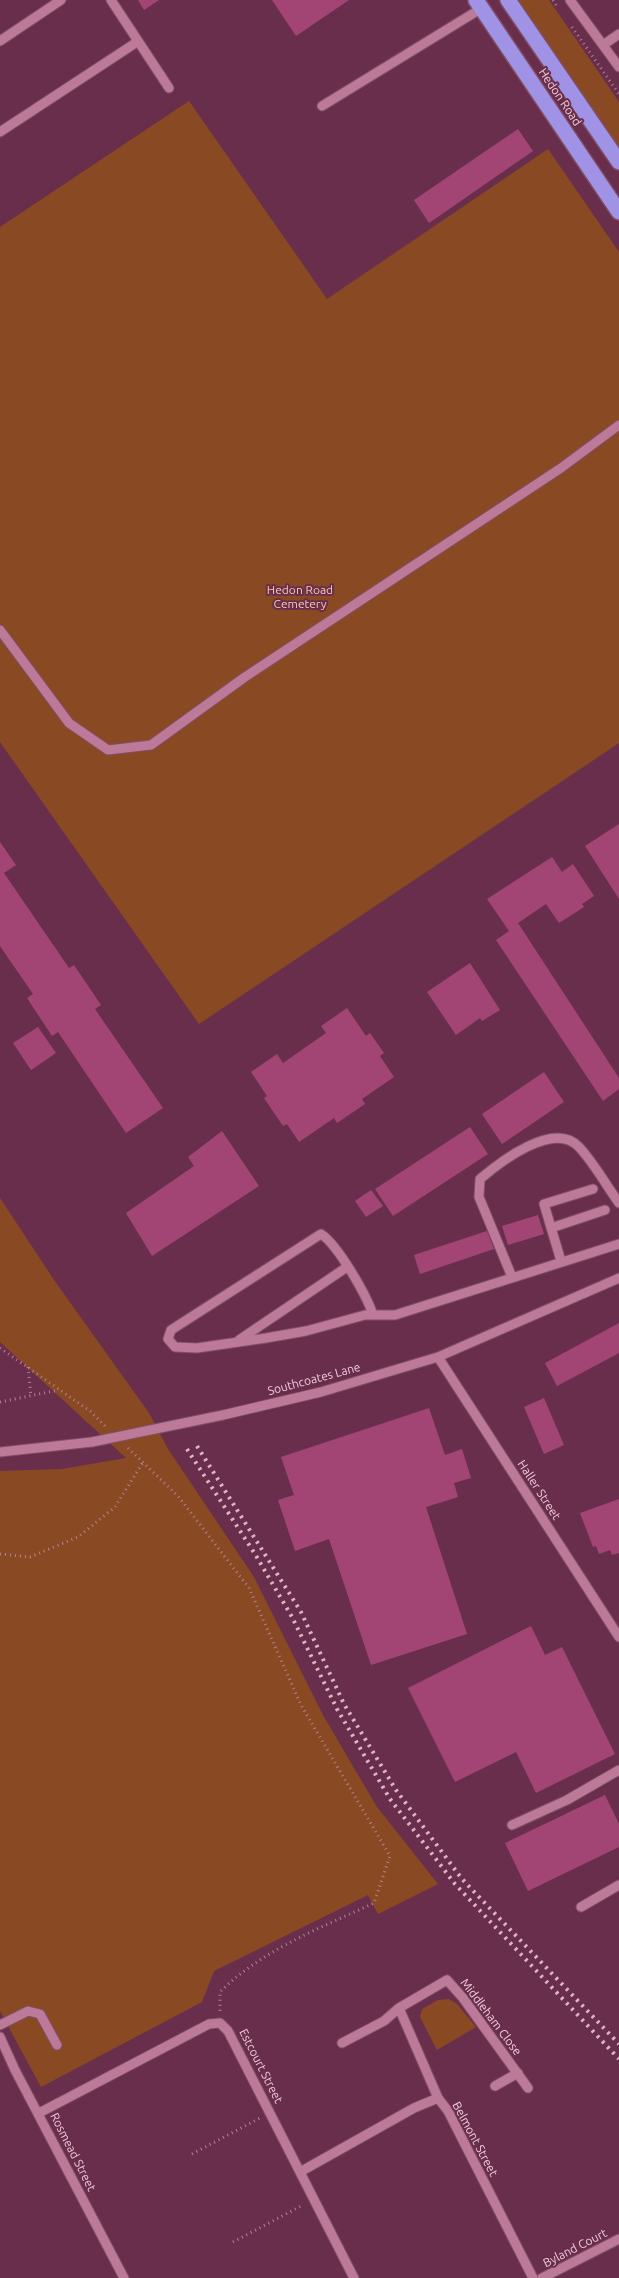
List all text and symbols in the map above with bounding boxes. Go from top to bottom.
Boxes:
street label: Hedon Road [535,65,585,129]
park label: Hedon Road Cemetery [267,583,333,611]
street label: Southcoates Lane [266,1360,362,1398]
street label: Haller Street [514,1457,564,1523]
street label: Middleham Close [457,1976,525,2058]
street label: Estcourt Street [236,2026,286,2106]
street label: Belmont Street [449,2099,501,2179]
street label: Rosmead Street [47,2110,99,2194]
street label: Byland Court [541,2226,609,2270]

